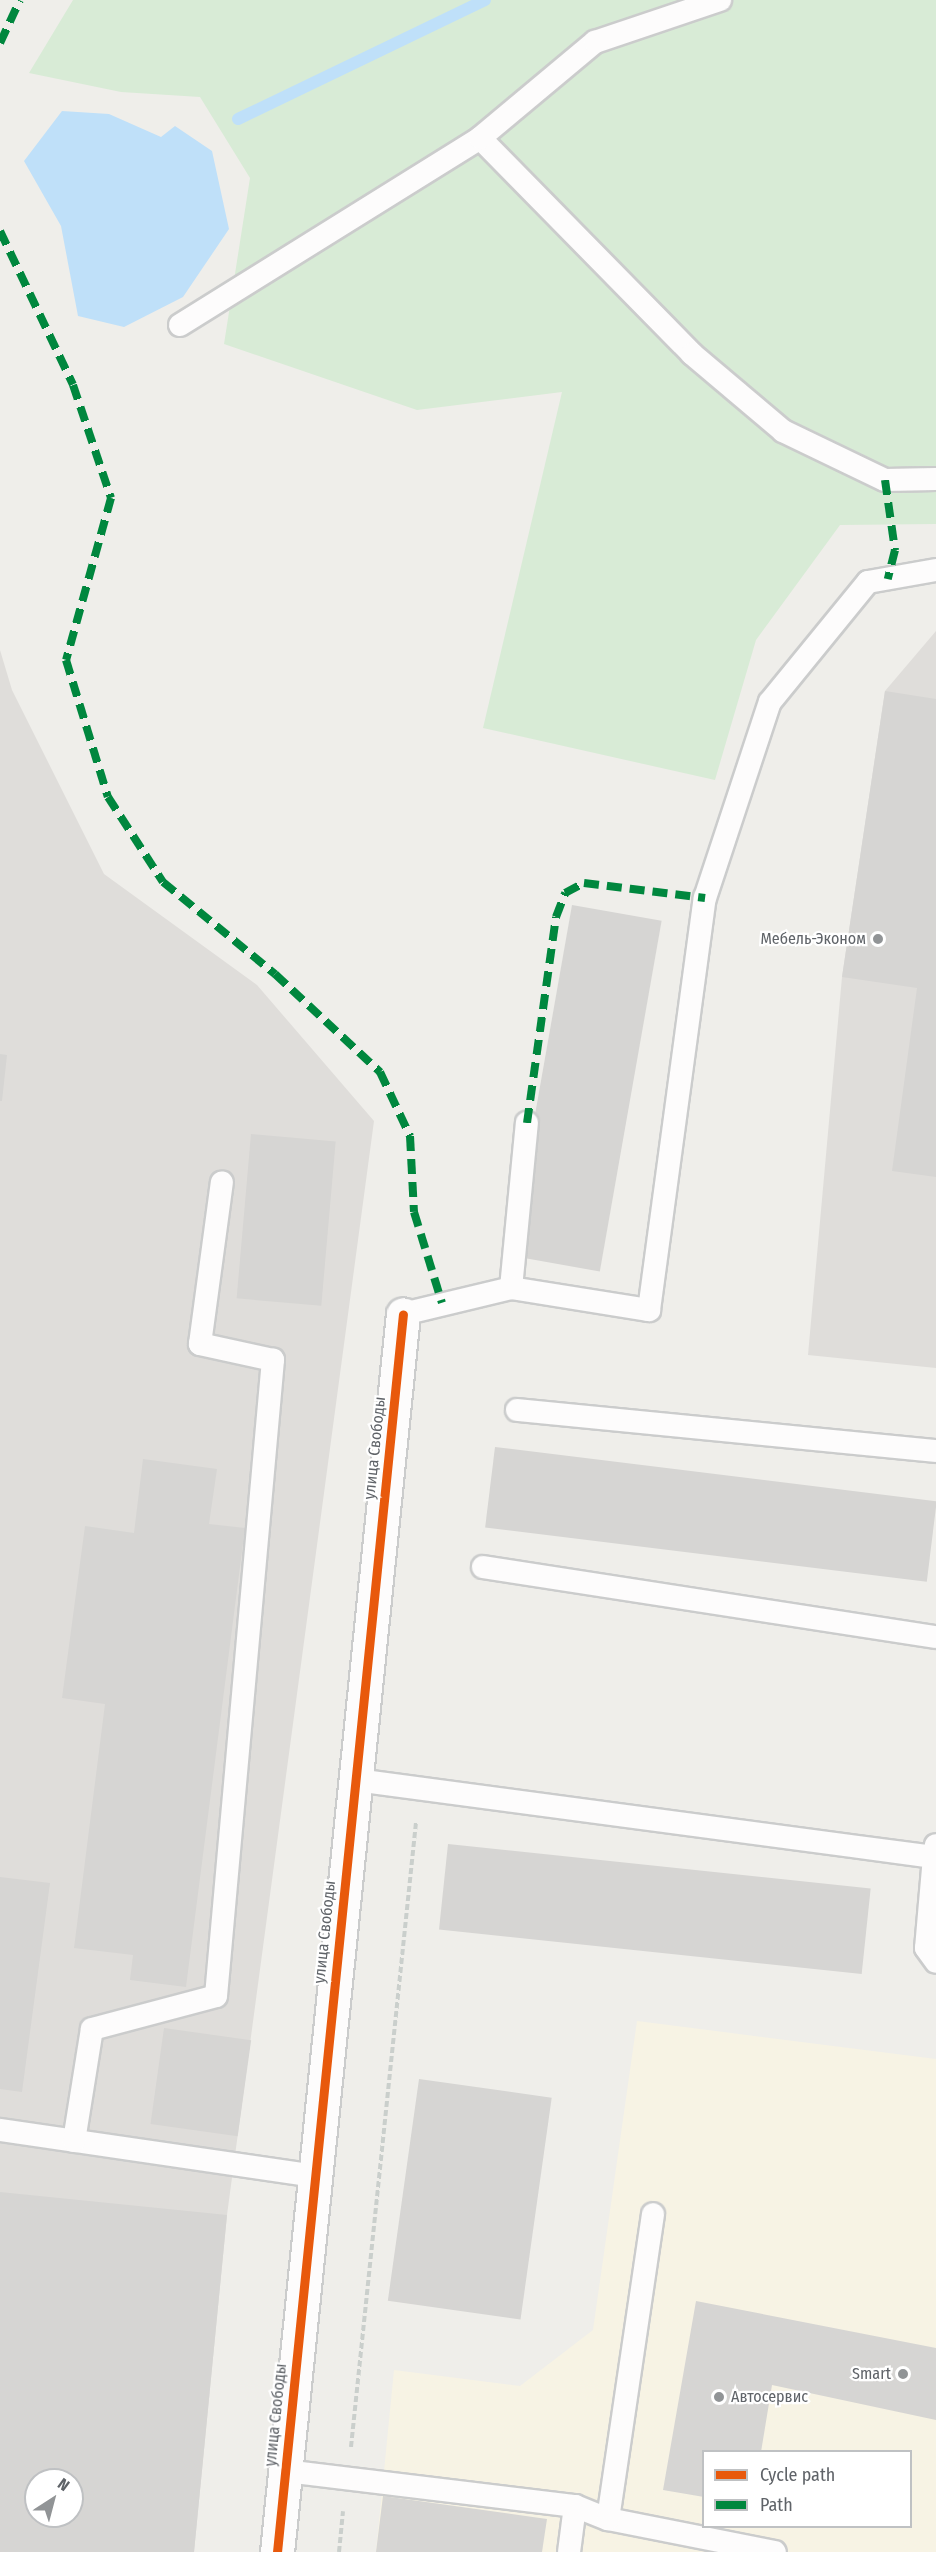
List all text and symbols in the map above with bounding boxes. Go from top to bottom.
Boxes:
place label: Мебель-Эконом [760,929,866,949]
marker: Мебель-Эконом [871,932,885,946]
street label: улица Свободы [360,1396,390,1500]
street label: улица Свободы [310,1880,340,1984]
street label: улица Свободы [261,2363,291,2467]
place label: Smart [852,2364,891,2384]
marker: Smart [896,2367,910,2381]
place label: Автосервис [731,2387,808,2407]
marker: Автосервис [712,2390,726,2404]
legend [702,2450,912,2528]
text: Cycle path [760,2464,835,2486]
north arrow [24,2468,84,2528]
text: N [54,2474,73,2495]
text: Path [760,2494,793,2516]

